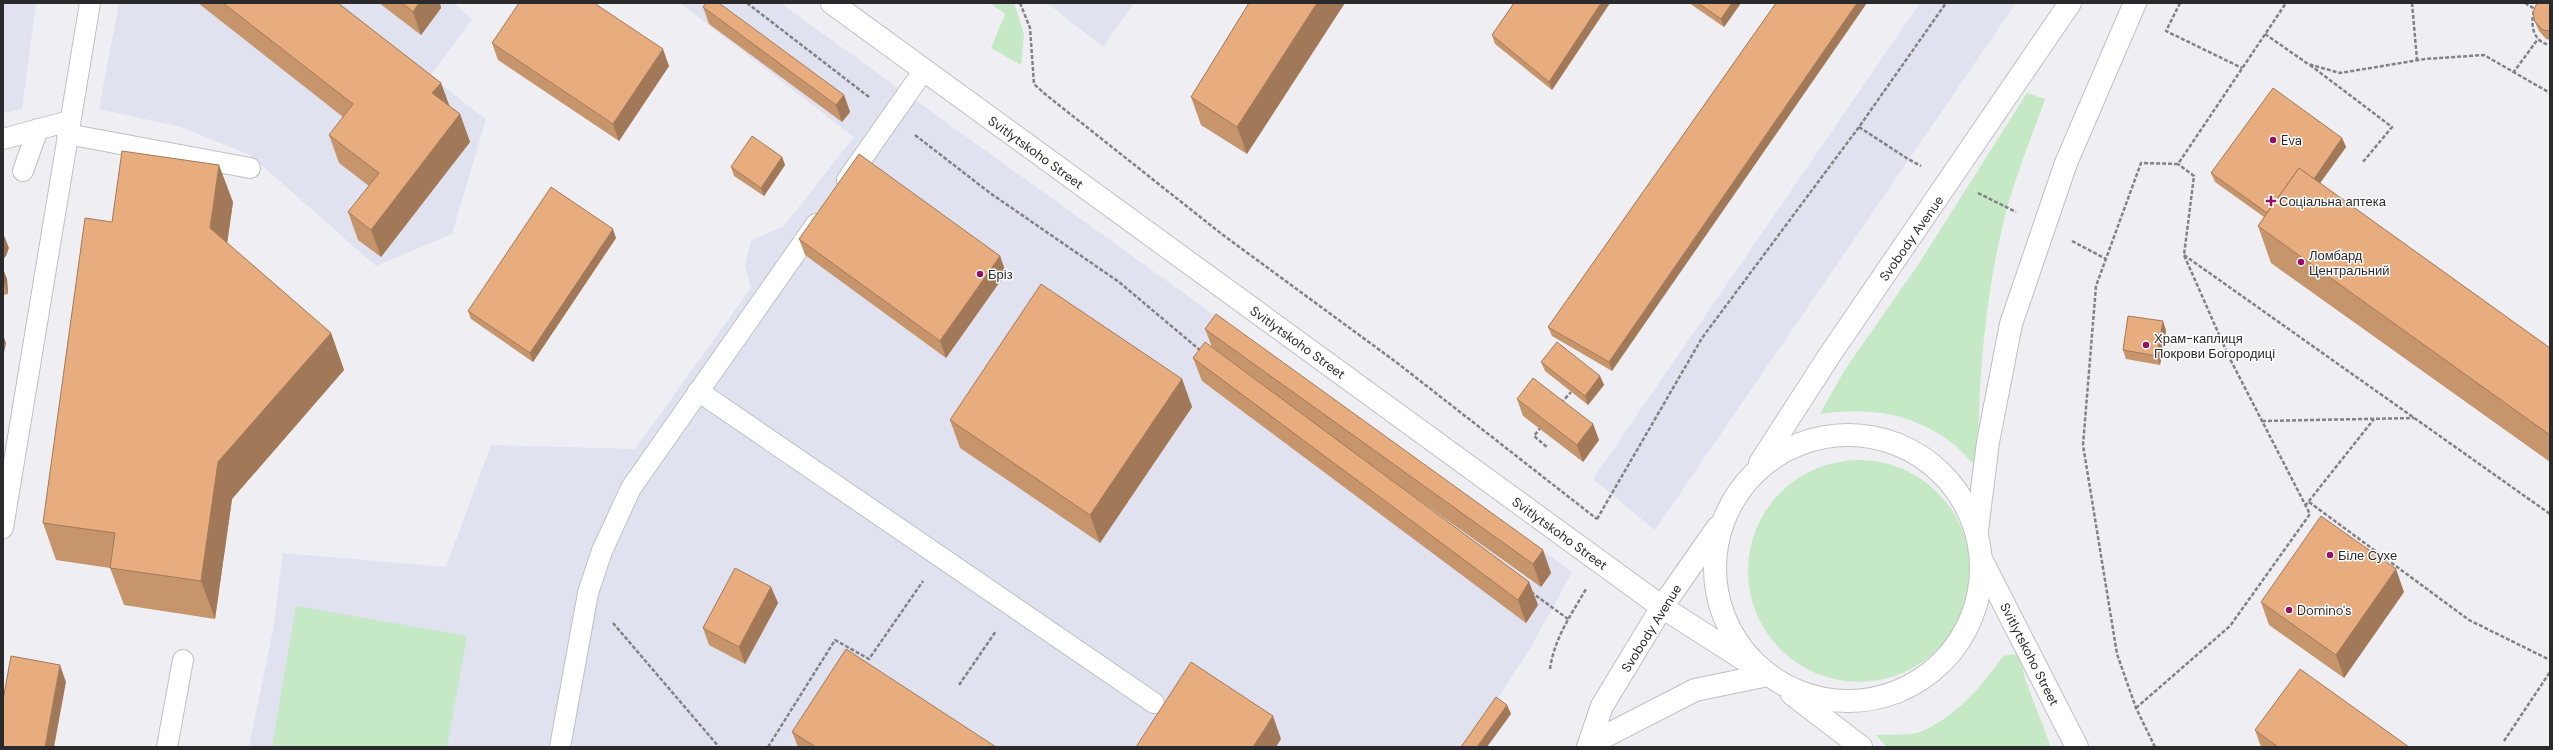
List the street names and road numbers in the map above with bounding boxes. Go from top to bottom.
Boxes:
street label: Svitlytskoho Street [985,112,1087,193]
street label: Svobody Avenue [1876,192,1947,284]
street label: Svitlytskoho Street [1247,302,1349,383]
street label: Svitlytskoho Street [1509,493,1611,574]
street label: Svobody Avenue [1618,581,1685,675]
street label: Svitlytskoho Street [1996,600,2063,709]

